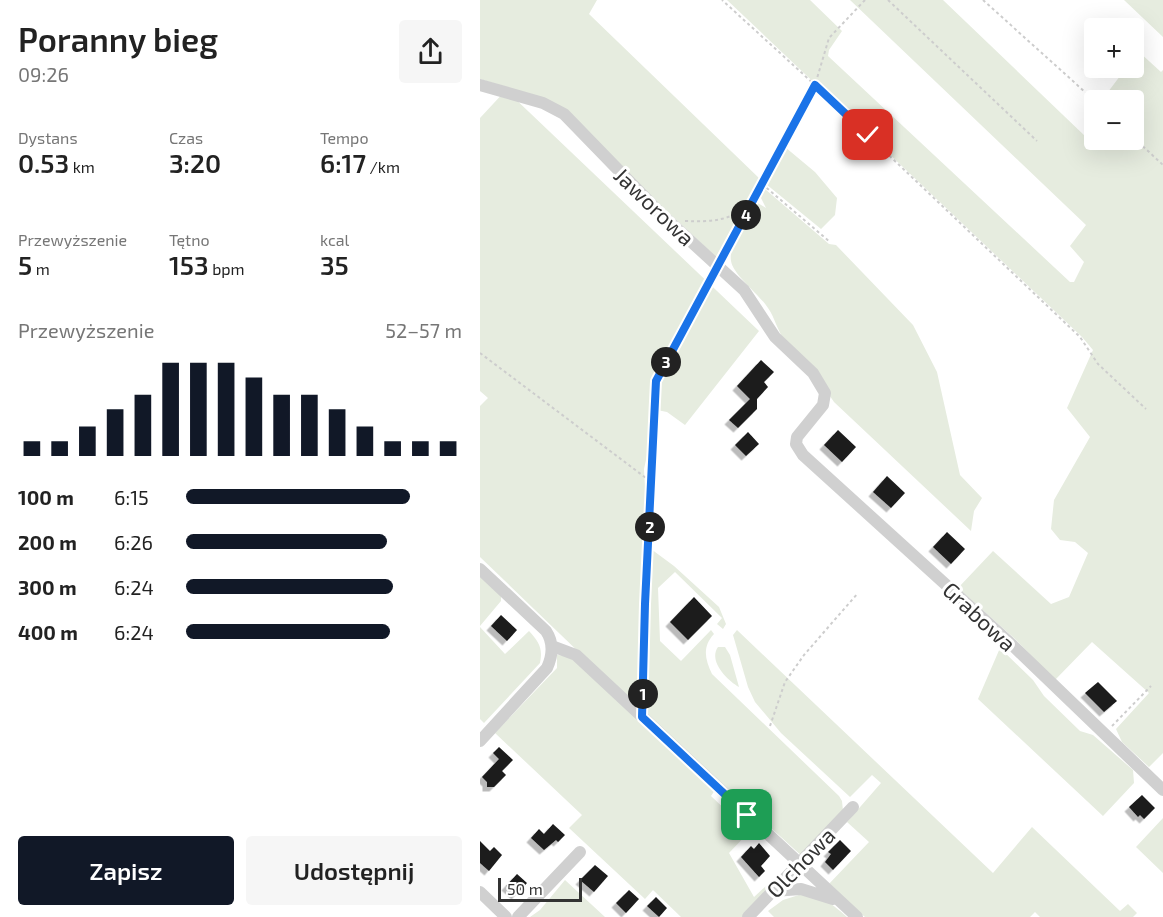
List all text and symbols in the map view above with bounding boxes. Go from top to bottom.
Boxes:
map controls [1084,18,1144,150]
button: + [1084,18,1144,78]
text: Poranny bieg [18,19,218,59]
button: share [399,20,462,83]
text: 09:26 [18,62,69,86]
button: − [1084,90,1144,150]
pin [842,109,893,160]
icon: check [851,118,884,151]
text: Dystans [18,128,78,147]
text: Czas [169,128,203,147]
text: Tempo [320,128,368,147]
text: 0.53 [18,147,69,178]
text: 3:20 [169,147,221,178]
text: 6:17 [320,147,366,178]
text: km [69,157,95,176]
text: /km [366,157,400,176]
street label: Jaworowa [610,161,700,251]
pin: 4 [731,200,761,230]
text: 4 [741,205,751,224]
text: Przewyższenie [18,230,127,249]
text: Tętno [169,230,210,249]
text: kcal [320,230,349,249]
text: 5 [18,249,32,280]
text: 153 [169,249,209,280]
text: 35 [320,249,349,280]
text: m [32,259,50,278]
text: bpm [209,259,245,278]
text: Przewyższenie [18,318,154,342]
text: 52–57 m [385,318,462,342]
pin: 3 [651,347,681,377]
text: 3 [661,352,671,371]
text: 100 m [18,485,74,509]
text: 6:15 [114,485,149,509]
pin: 2 [635,512,665,542]
text: 2 [645,517,655,536]
text: 200 m [18,530,77,554]
text: 6:26 [114,530,153,554]
text: 300 m [18,575,77,599]
text: 6:24 [114,575,154,599]
street label: Grabowa [938,576,1022,656]
text: 400 m [18,620,78,644]
text: 6:24 [114,620,154,644]
pin: 1 [628,679,658,709]
text: 1 [640,684,646,703]
pin [721,789,772,840]
icon: arrive [730,798,763,831]
street label: Olchowa [760,822,840,902]
button: Zapisz [18,836,234,905]
button: Udostępnij [246,836,462,905]
scale bar [498,875,582,902]
text: 50 m [507,879,543,898]

